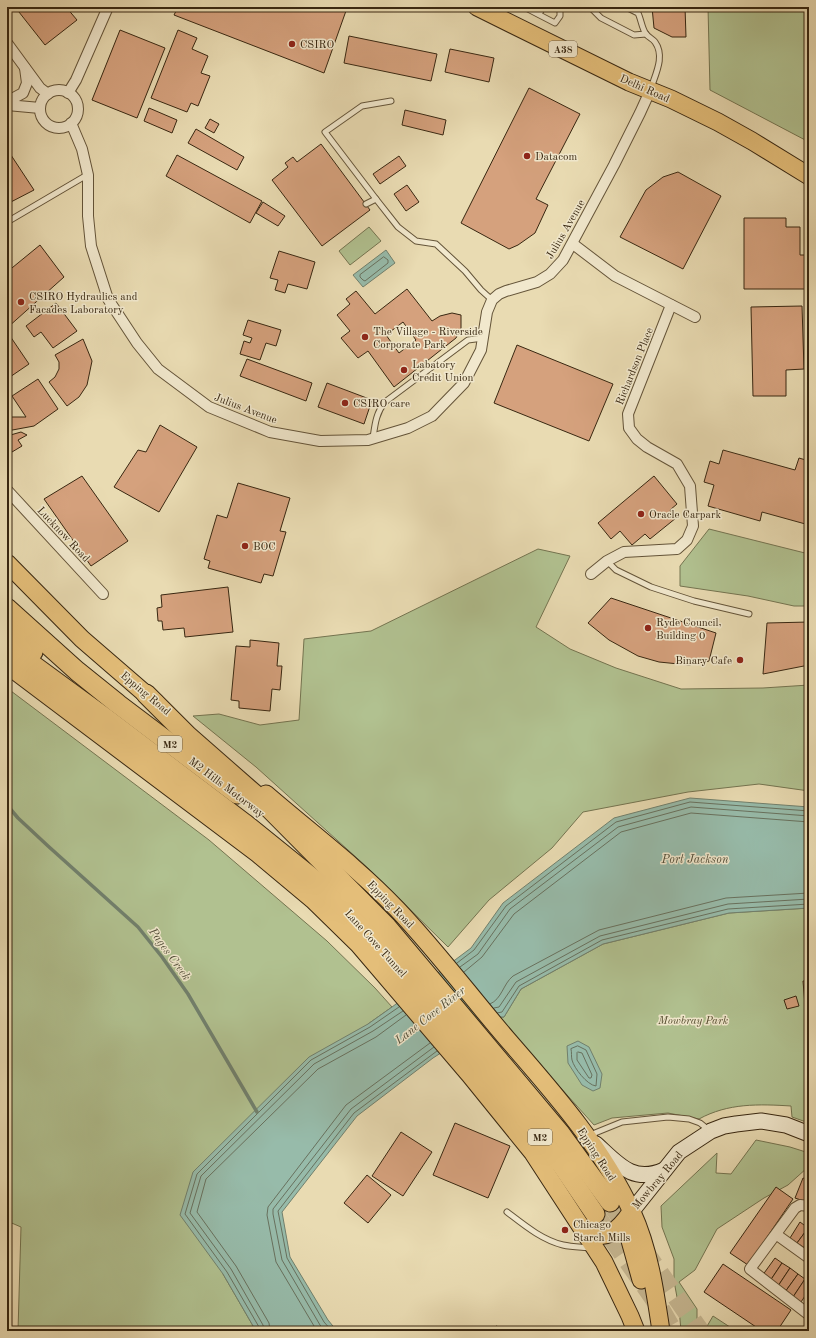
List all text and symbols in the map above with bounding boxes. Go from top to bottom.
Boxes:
marker: CSIRO [287,39,297,49]
place label: CSIRO [300,40,334,51]
road number: A38 [549,41,577,57]
street label: Delhi Road [618,74,671,105]
marker: Datacom [522,151,532,161]
place label: Datacom [535,152,578,163]
street label: Julius Avenue [545,198,588,261]
place label: CSIRO Hydraulics and Facades Laboratory [29,292,138,316]
marker: CSIRO Hydraulics and Facades Laboratory [16,297,26,307]
street label: Richardson Place [615,326,656,407]
place label: The Village - Riverside Corporate Park [373,327,483,351]
marker: The Village - Riverside Corporate Park [360,332,370,342]
place label: Labatory Credit Union [412,360,474,384]
marker: Labatory Credit Union [399,365,409,375]
street label: Julius Avenue [212,392,278,426]
marker: CSIRO care [340,398,350,408]
place label: CSIRO care [353,399,410,410]
street label: Lucknow Road [35,505,91,565]
marker: Oracle Carpark [636,509,646,519]
place label: Oracle Carpark [649,510,722,521]
marker: BOC [240,541,250,551]
place label: BOC [253,542,276,553]
place label: Ryde Council, Building 0 [656,618,722,642]
marker: Ryde Council, Building 0 [643,623,653,633]
marker: Binary Cafe [735,655,745,665]
place label: Binary Cafe [675,656,732,667]
street label: Epping Road [118,670,172,718]
road number: M2 [158,736,182,752]
street label: M2 Hills Motorway [186,756,266,820]
water label: Port Jackson [660,854,729,866]
street label: Epping Road [365,879,415,931]
street label: Lane Cove Tunnel [342,908,408,980]
water label: Pages Creek [146,925,192,983]
water label: Lane Cove River [392,984,469,1047]
park label: Mowbray Park [657,1016,729,1027]
street label: Epping Road [574,1126,617,1184]
road number: M2 [528,1129,552,1145]
street label: Mowbray Road [631,1150,686,1212]
place label: Chicago Starch Mills [573,1220,631,1244]
marker: Chicago Starch Mills [560,1225,570,1235]

